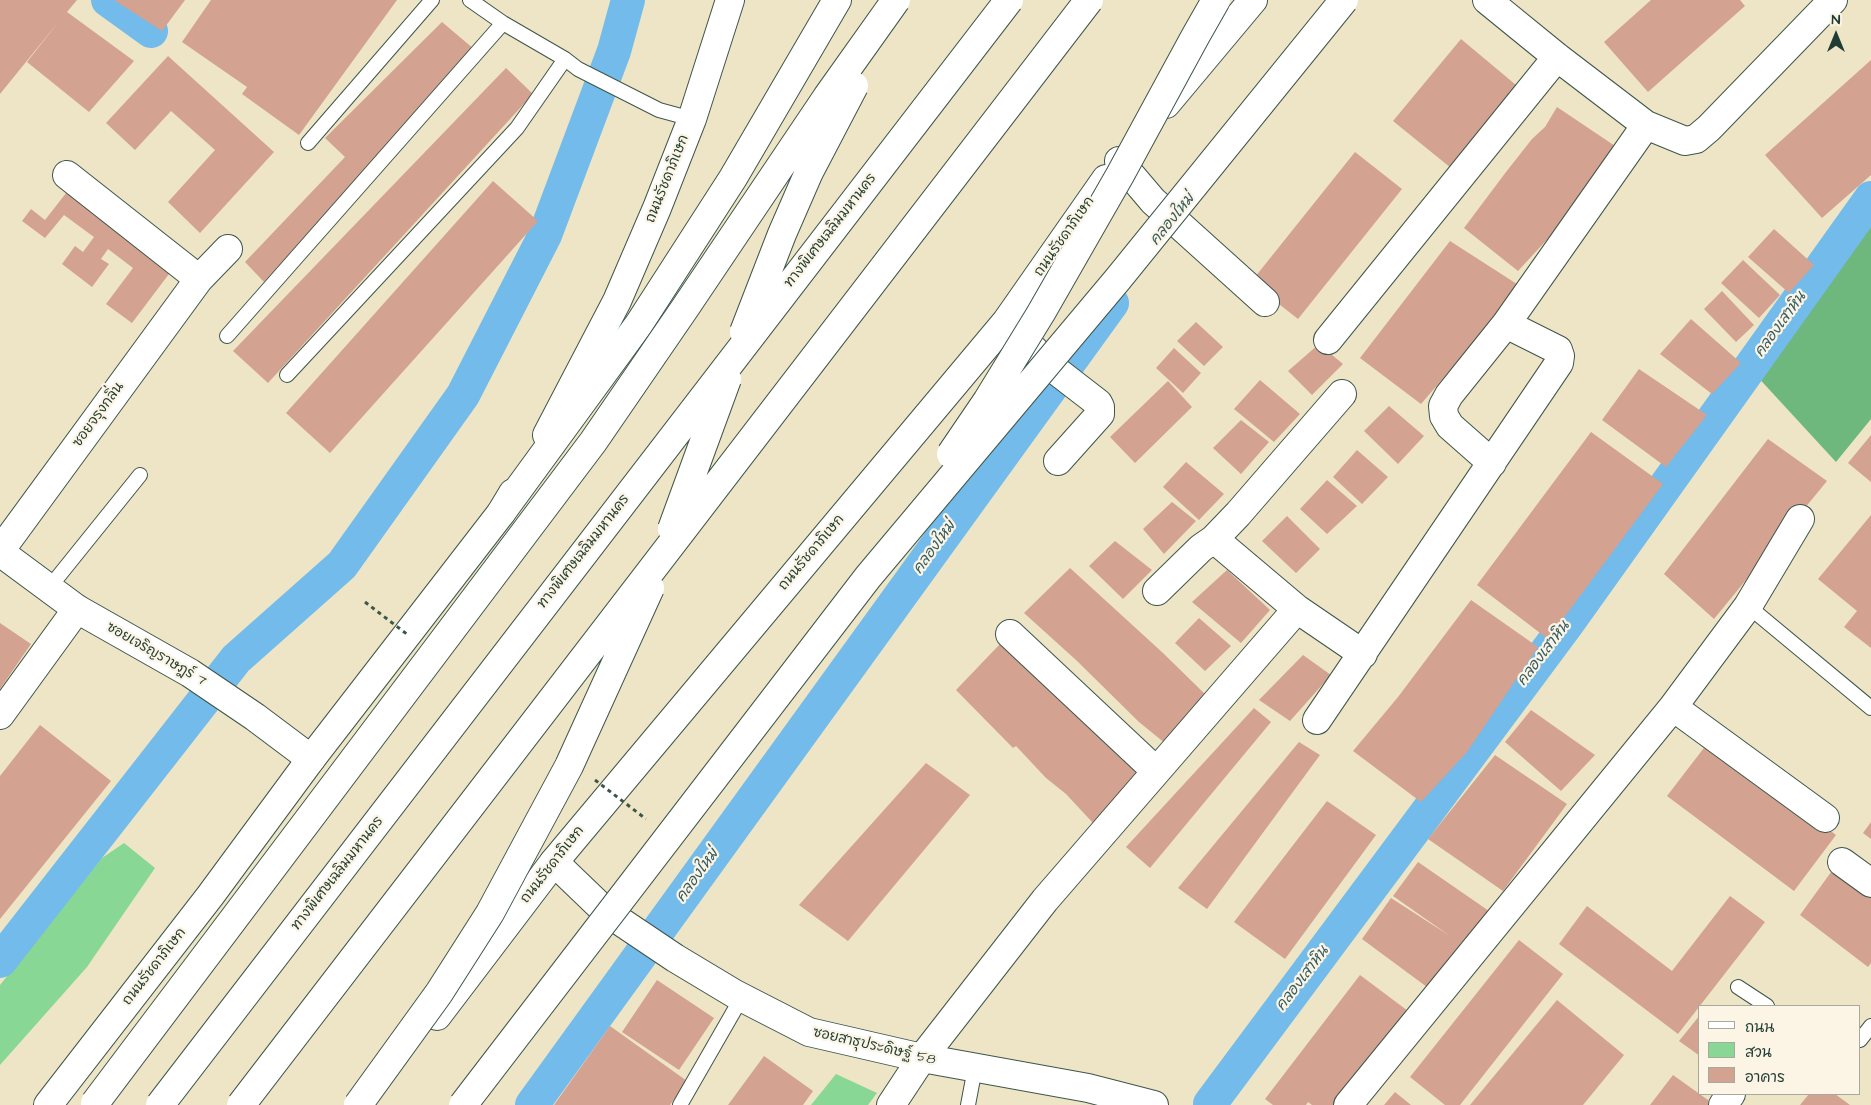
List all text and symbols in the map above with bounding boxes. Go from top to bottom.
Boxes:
north arrow [1811,10,1861,60]
text: N [1832,10,1840,30]
street label: ถนนรัชดาภิเษก [643,132,693,226]
street label: ทางพิเศษเฉลิมมหานคร [781,171,881,291]
water label: คลองใหม่ [1147,191,1199,249]
street label: ถนนรัชดาภิเษก [1031,194,1099,280]
water label: คลองเสาหิน [1751,289,1811,361]
street label: ซอยจรุงกลิ่น [70,379,128,451]
street label: ทางพิเศษเฉลิมมหานคร [534,492,634,612]
street label: ถนนรัชดาภิเษก [776,512,848,594]
water label: คลองใหม่ [910,518,960,578]
water label: คลองเสาหิน [1514,618,1574,690]
street label: ซอยเจริญราษฎร์ 7 [103,620,209,690]
street label: ทางพิเศษเฉลิมมหานคร [288,814,388,934]
street label: ถนนรัชดาภิเษก [518,823,588,907]
water label: คลองใหม่ [673,846,723,906]
street label: ถนนรัชดาภิเษก [120,925,190,1009]
water label: คลองเสาหิน [1273,943,1333,1015]
legend [1698,1005,1861,1095]
text: ถนน [1745,1017,1774,1038]
street label: ซอยสาธุประดิษฐ์ 58 [811,1025,937,1069]
text: สวน [1745,1042,1772,1063]
text: อาคาร [1745,1067,1785,1088]

